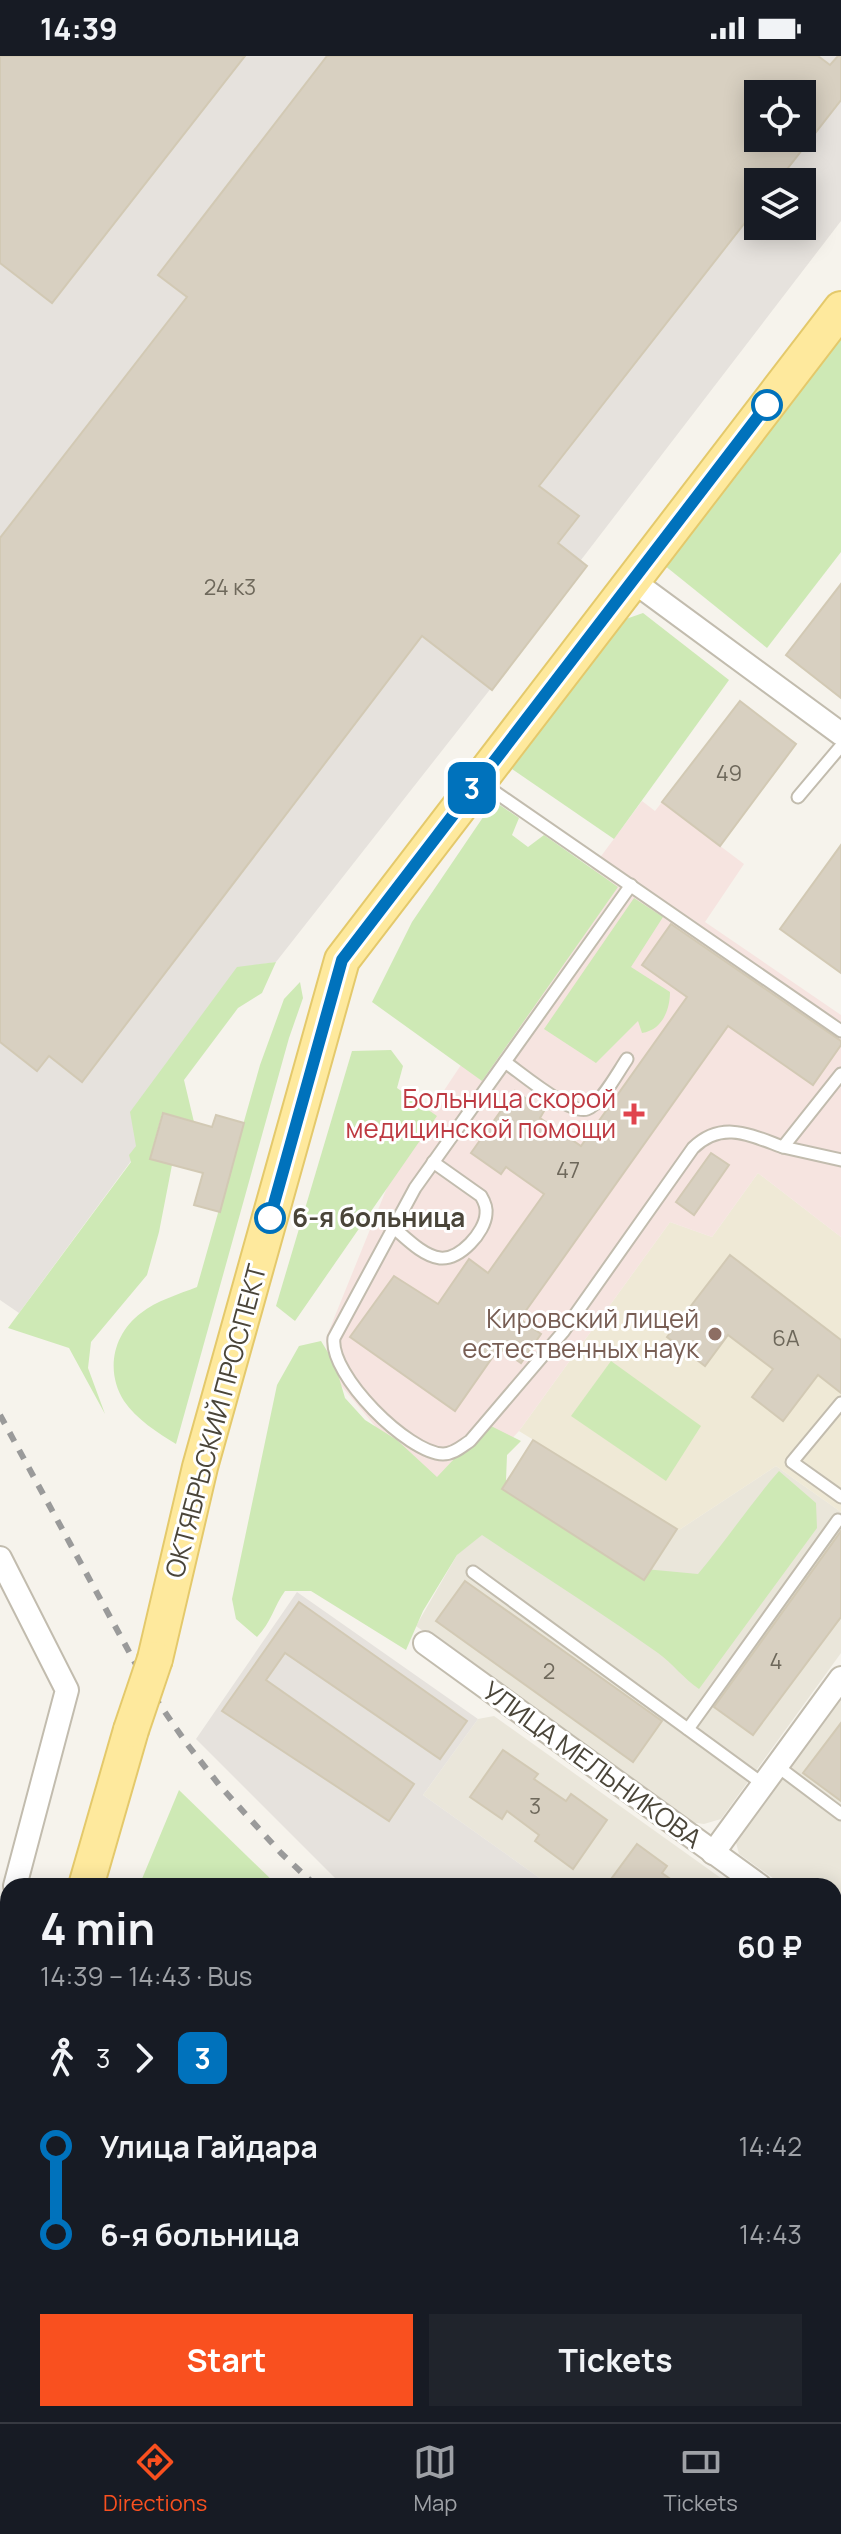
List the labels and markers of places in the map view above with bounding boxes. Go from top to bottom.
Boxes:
unlabelled marker [752,390,782,420]
place label: Больница скорой медицинской помощи [346,1080,616,1146]
marker: Больница скорой медицинской помощи [623,1103,645,1125]
place label: 6-я больница [292,1199,465,1235]
marker: 6-я больница [255,1203,285,1233]
place label: Кировский лицей естественных наук [462,1300,700,1366]
marker: Кировский лицей естественных наук [706,1325,724,1343]

